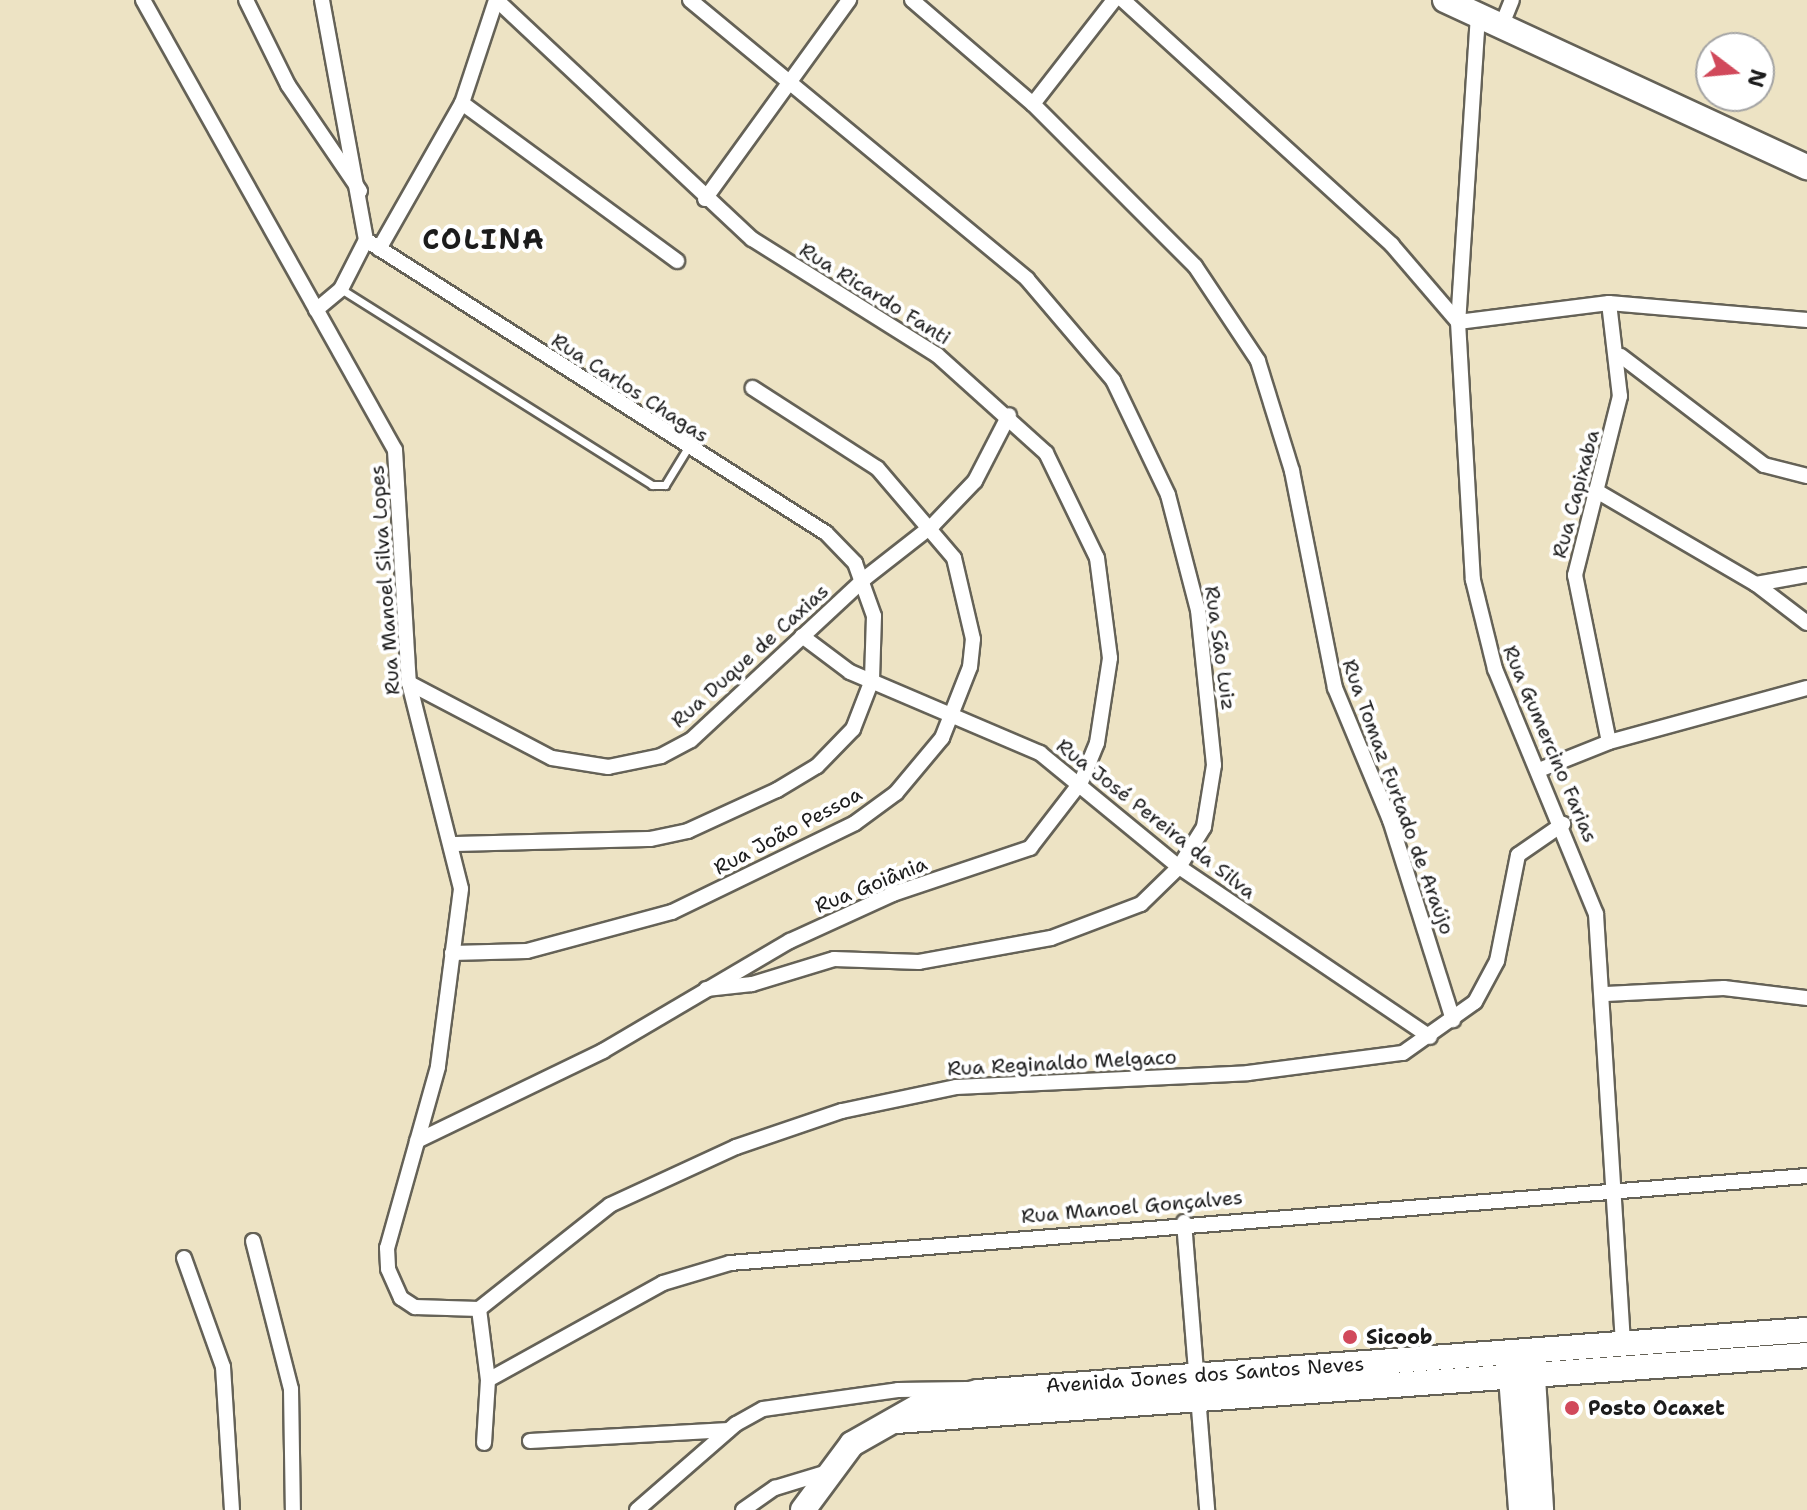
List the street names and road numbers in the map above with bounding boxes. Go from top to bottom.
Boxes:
street label: Rua Ricardo Fanti [795,238,955,350]
street label: Rua Carlos Chagas [547,328,713,448]
street label: Rua Capixaba [1547,427,1605,561]
street label: Rua Manoel Silva Lopes [365,464,405,696]
street label: Rua Duque de Caxias [666,579,834,733]
street label: Rua São Luiz [1199,584,1241,712]
street label: Rua Gumercino Farias [1498,642,1602,846]
street label: Rua Tomaz Furtado de Araújo [1337,656,1459,938]
street label: Rua José Pereira da Silva [1052,734,1260,904]
street label: Rua João Pessoa [710,782,866,880]
street label: Rua Goiânia [812,852,930,918]
street label: Rua Reginaldo Melgaco [947,1045,1177,1081]
street label: Rua Manoel Gonçalves [1020,1185,1244,1229]
street label: Avenida Jones dos Santos Neves [1045,1352,1365,1398]

